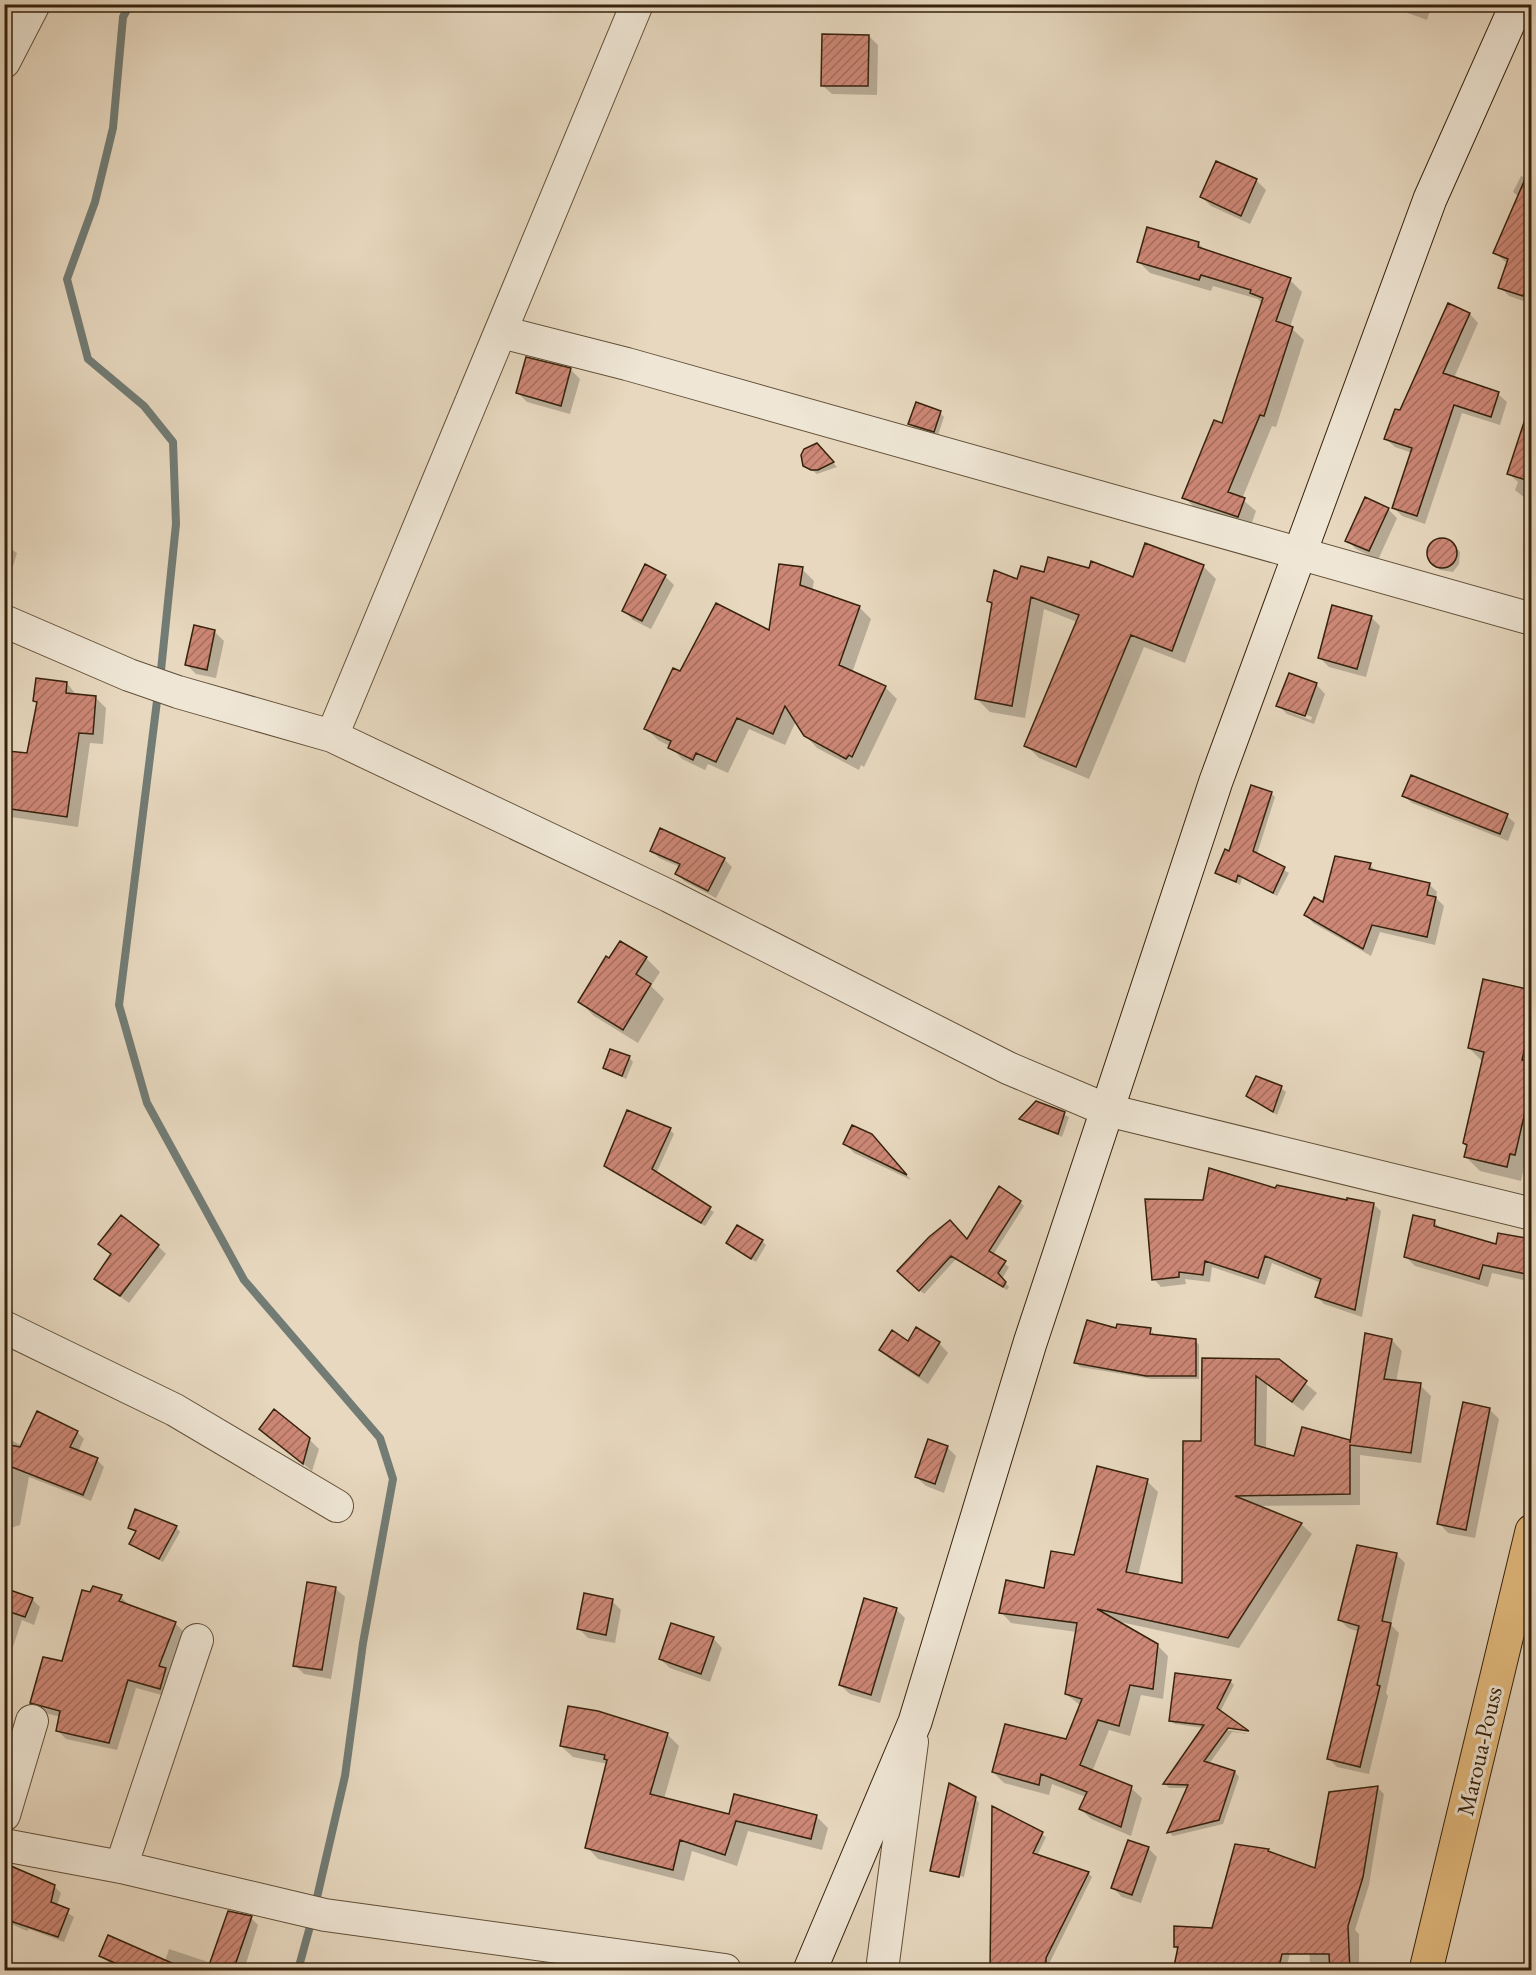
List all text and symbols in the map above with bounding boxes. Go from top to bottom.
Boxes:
street label: Maroua-Pouss [1449,1683,1509,1819]

